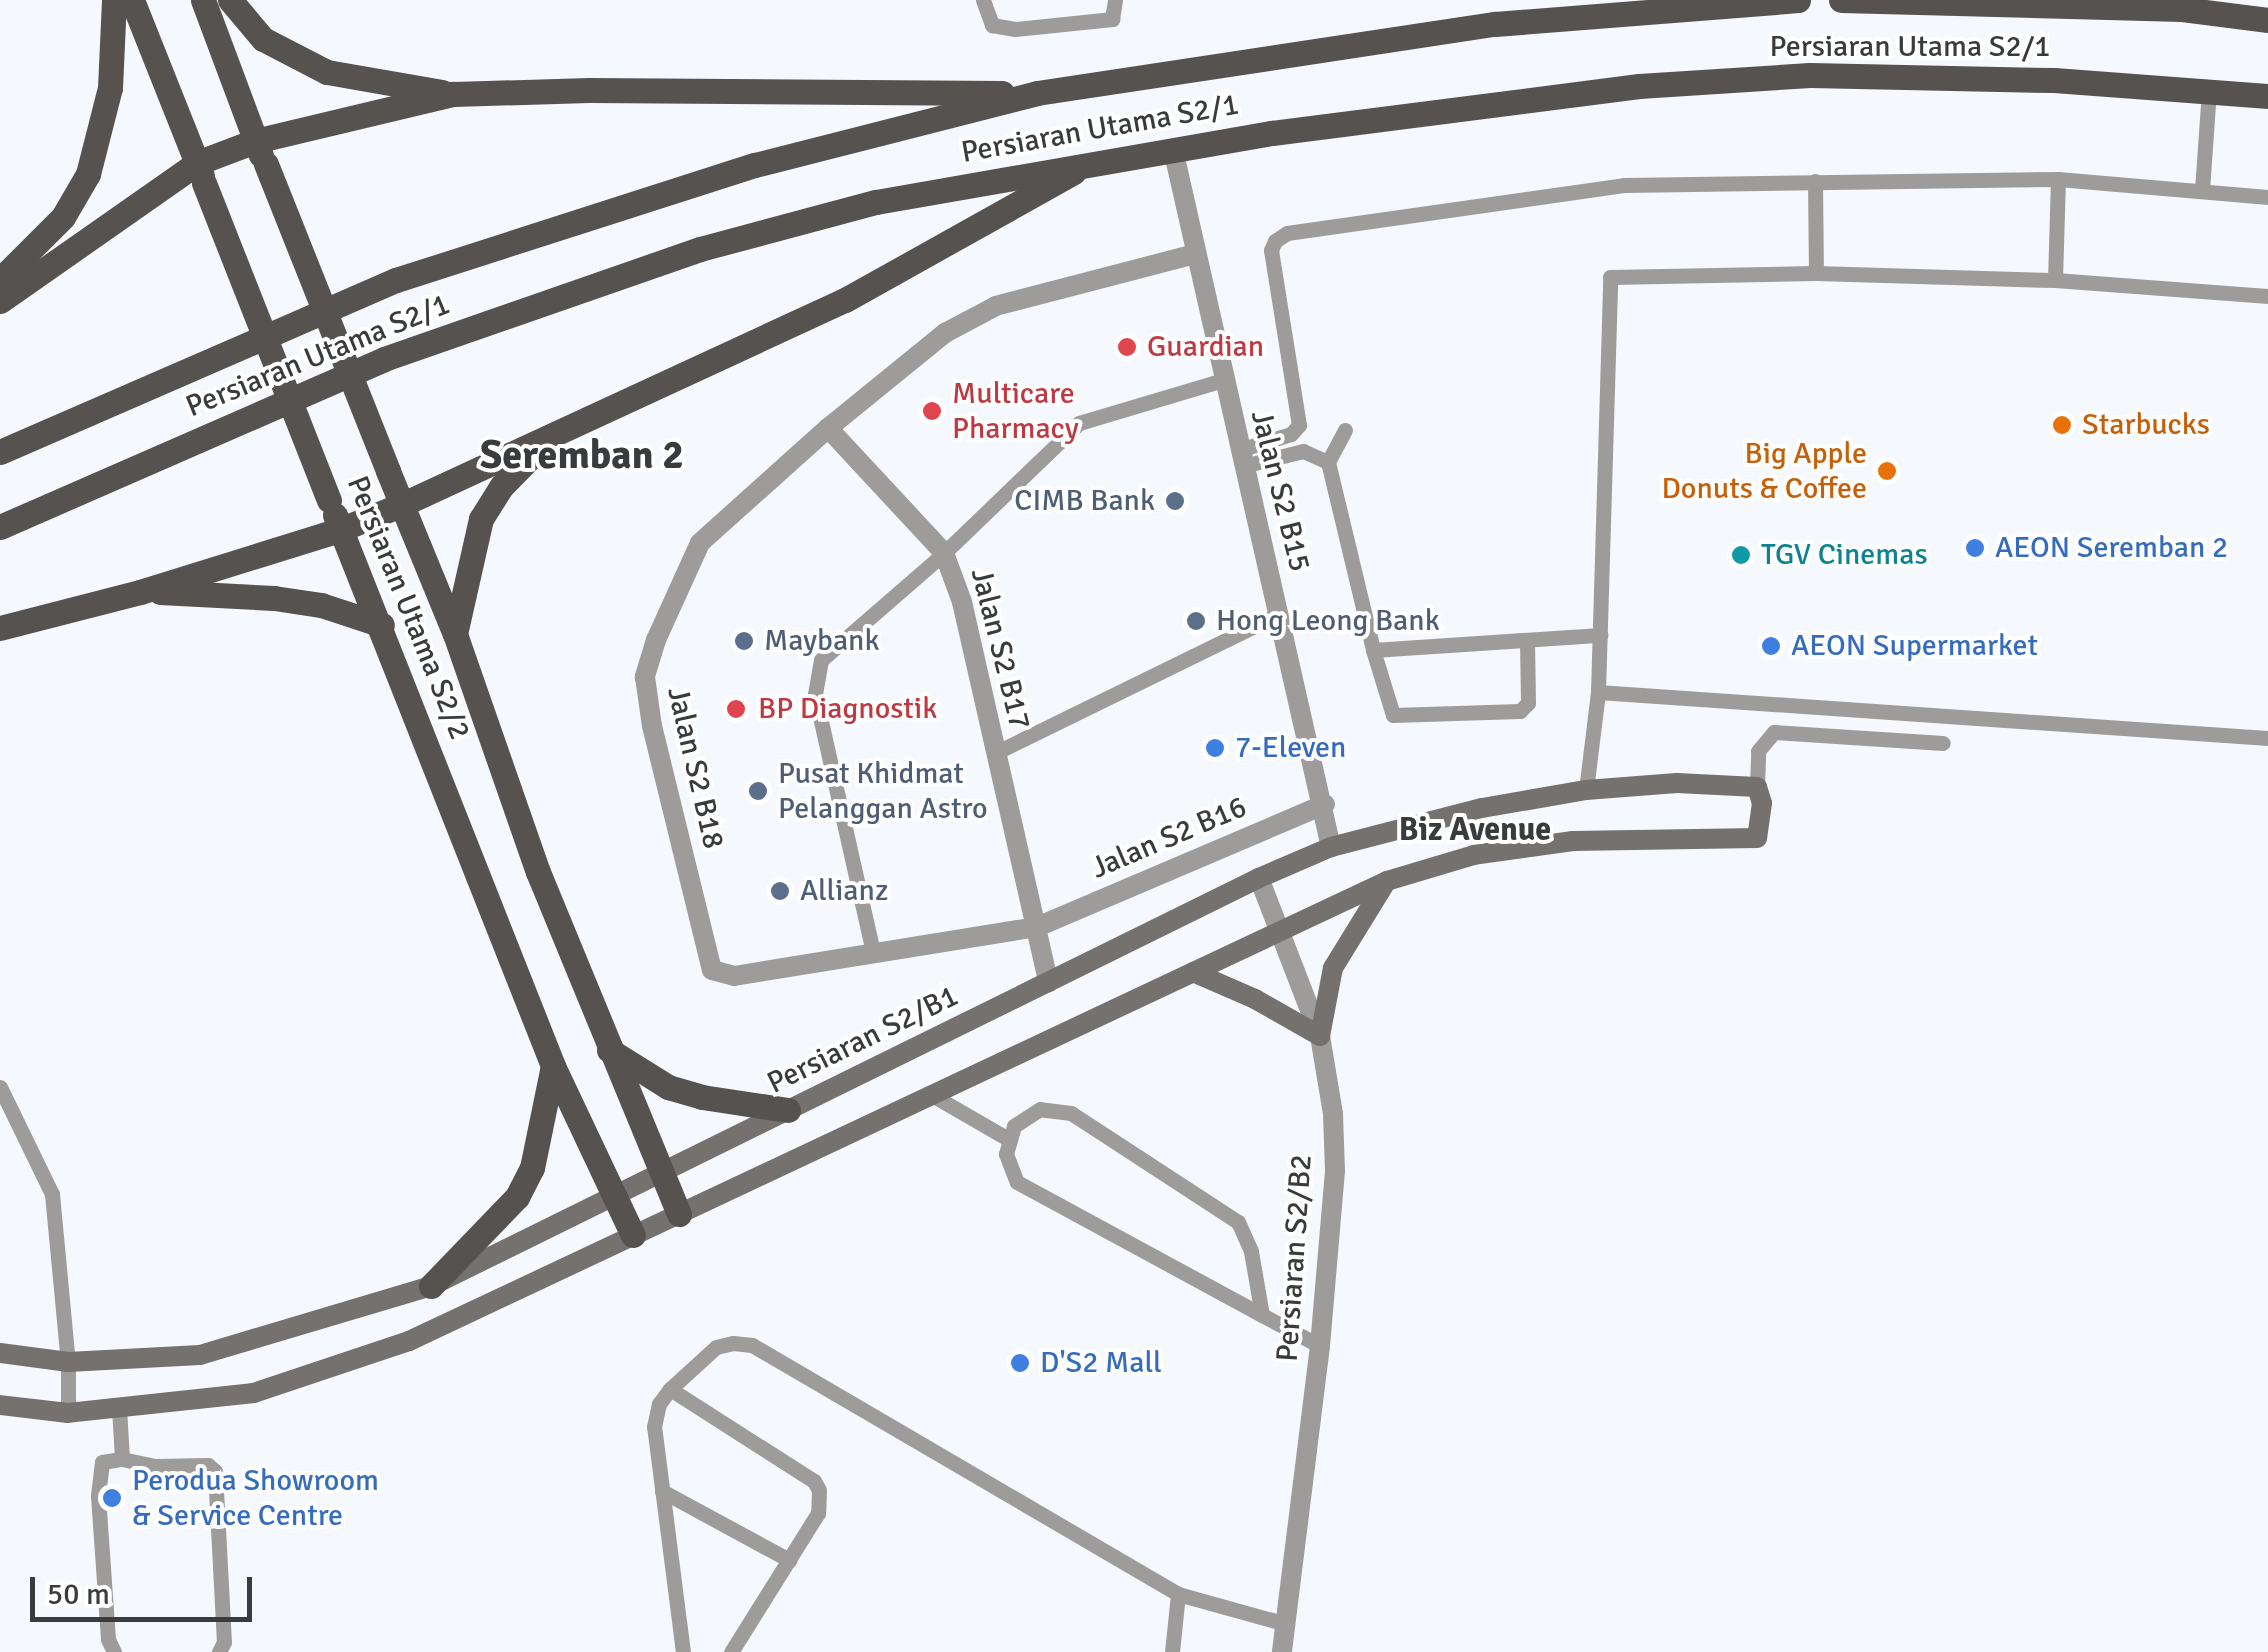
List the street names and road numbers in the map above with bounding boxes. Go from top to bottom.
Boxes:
street label: Persiaran Utama S2/1 [1770,29,2050,65]
street label: Persiaran Utama S2/1 [959,87,1241,171]
street label: Persiaran Utama S2/1 [181,287,455,425]
street label: Jalan S2 B15 [1243,407,1317,575]
street label: Persiaran Utama S2/2 [339,471,477,745]
street label: Jalan S2 B17 [963,565,1037,733]
street label: Jalan S2 B18 [659,684,731,852]
street label: Jalan S2 B16 [1086,789,1252,887]
street label: Persiaran S2/B1 [762,978,964,1102]
street label: Persiaran S2/B2 [1270,1153,1320,1363]

